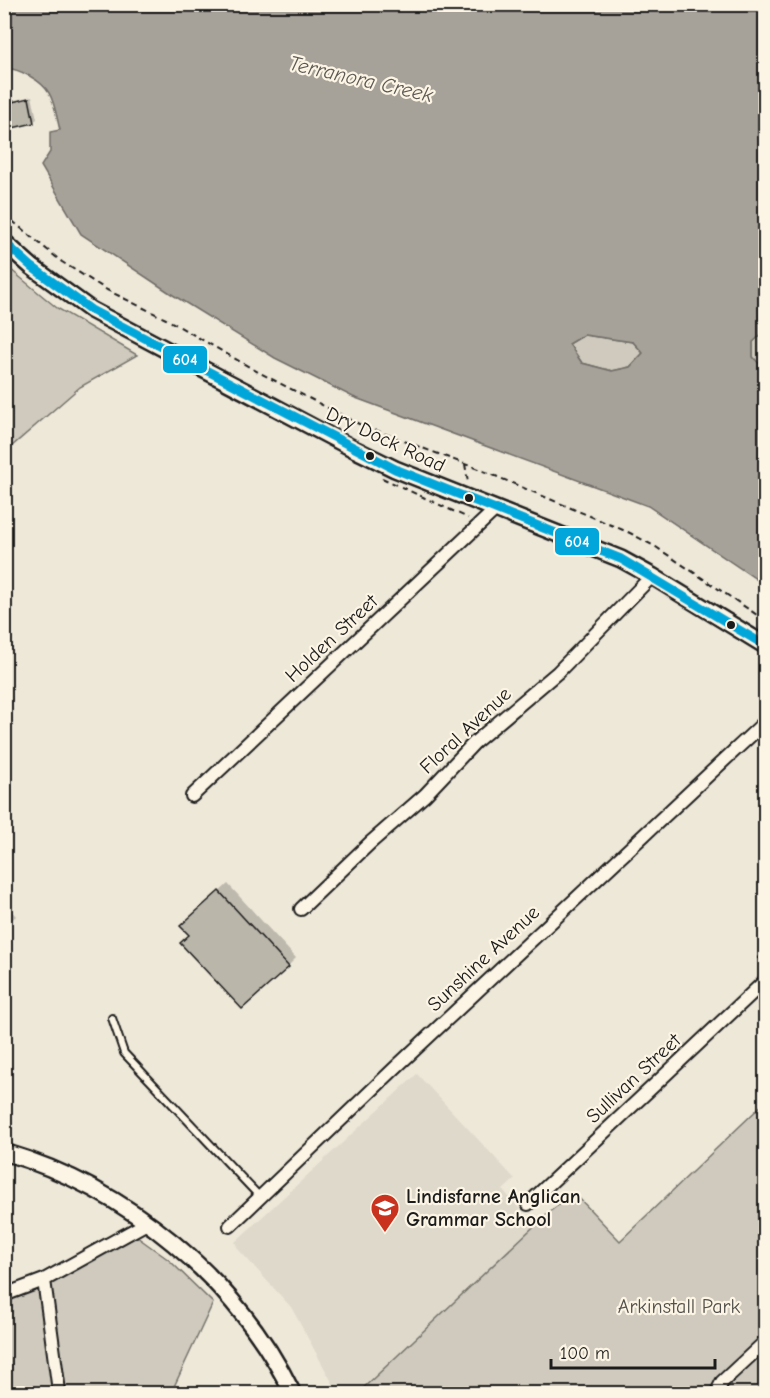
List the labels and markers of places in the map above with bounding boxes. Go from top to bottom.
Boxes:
unlabelled marker [364,450,376,462]
unlabelled marker [463,492,475,504]
unlabelled marker [725,619,737,631]
place label: Lindisfarne Anglican Grammar School [406,1185,581,1231]
school or university icon: Lindisfarne Anglican Grammar School [369,1192,401,1234]

